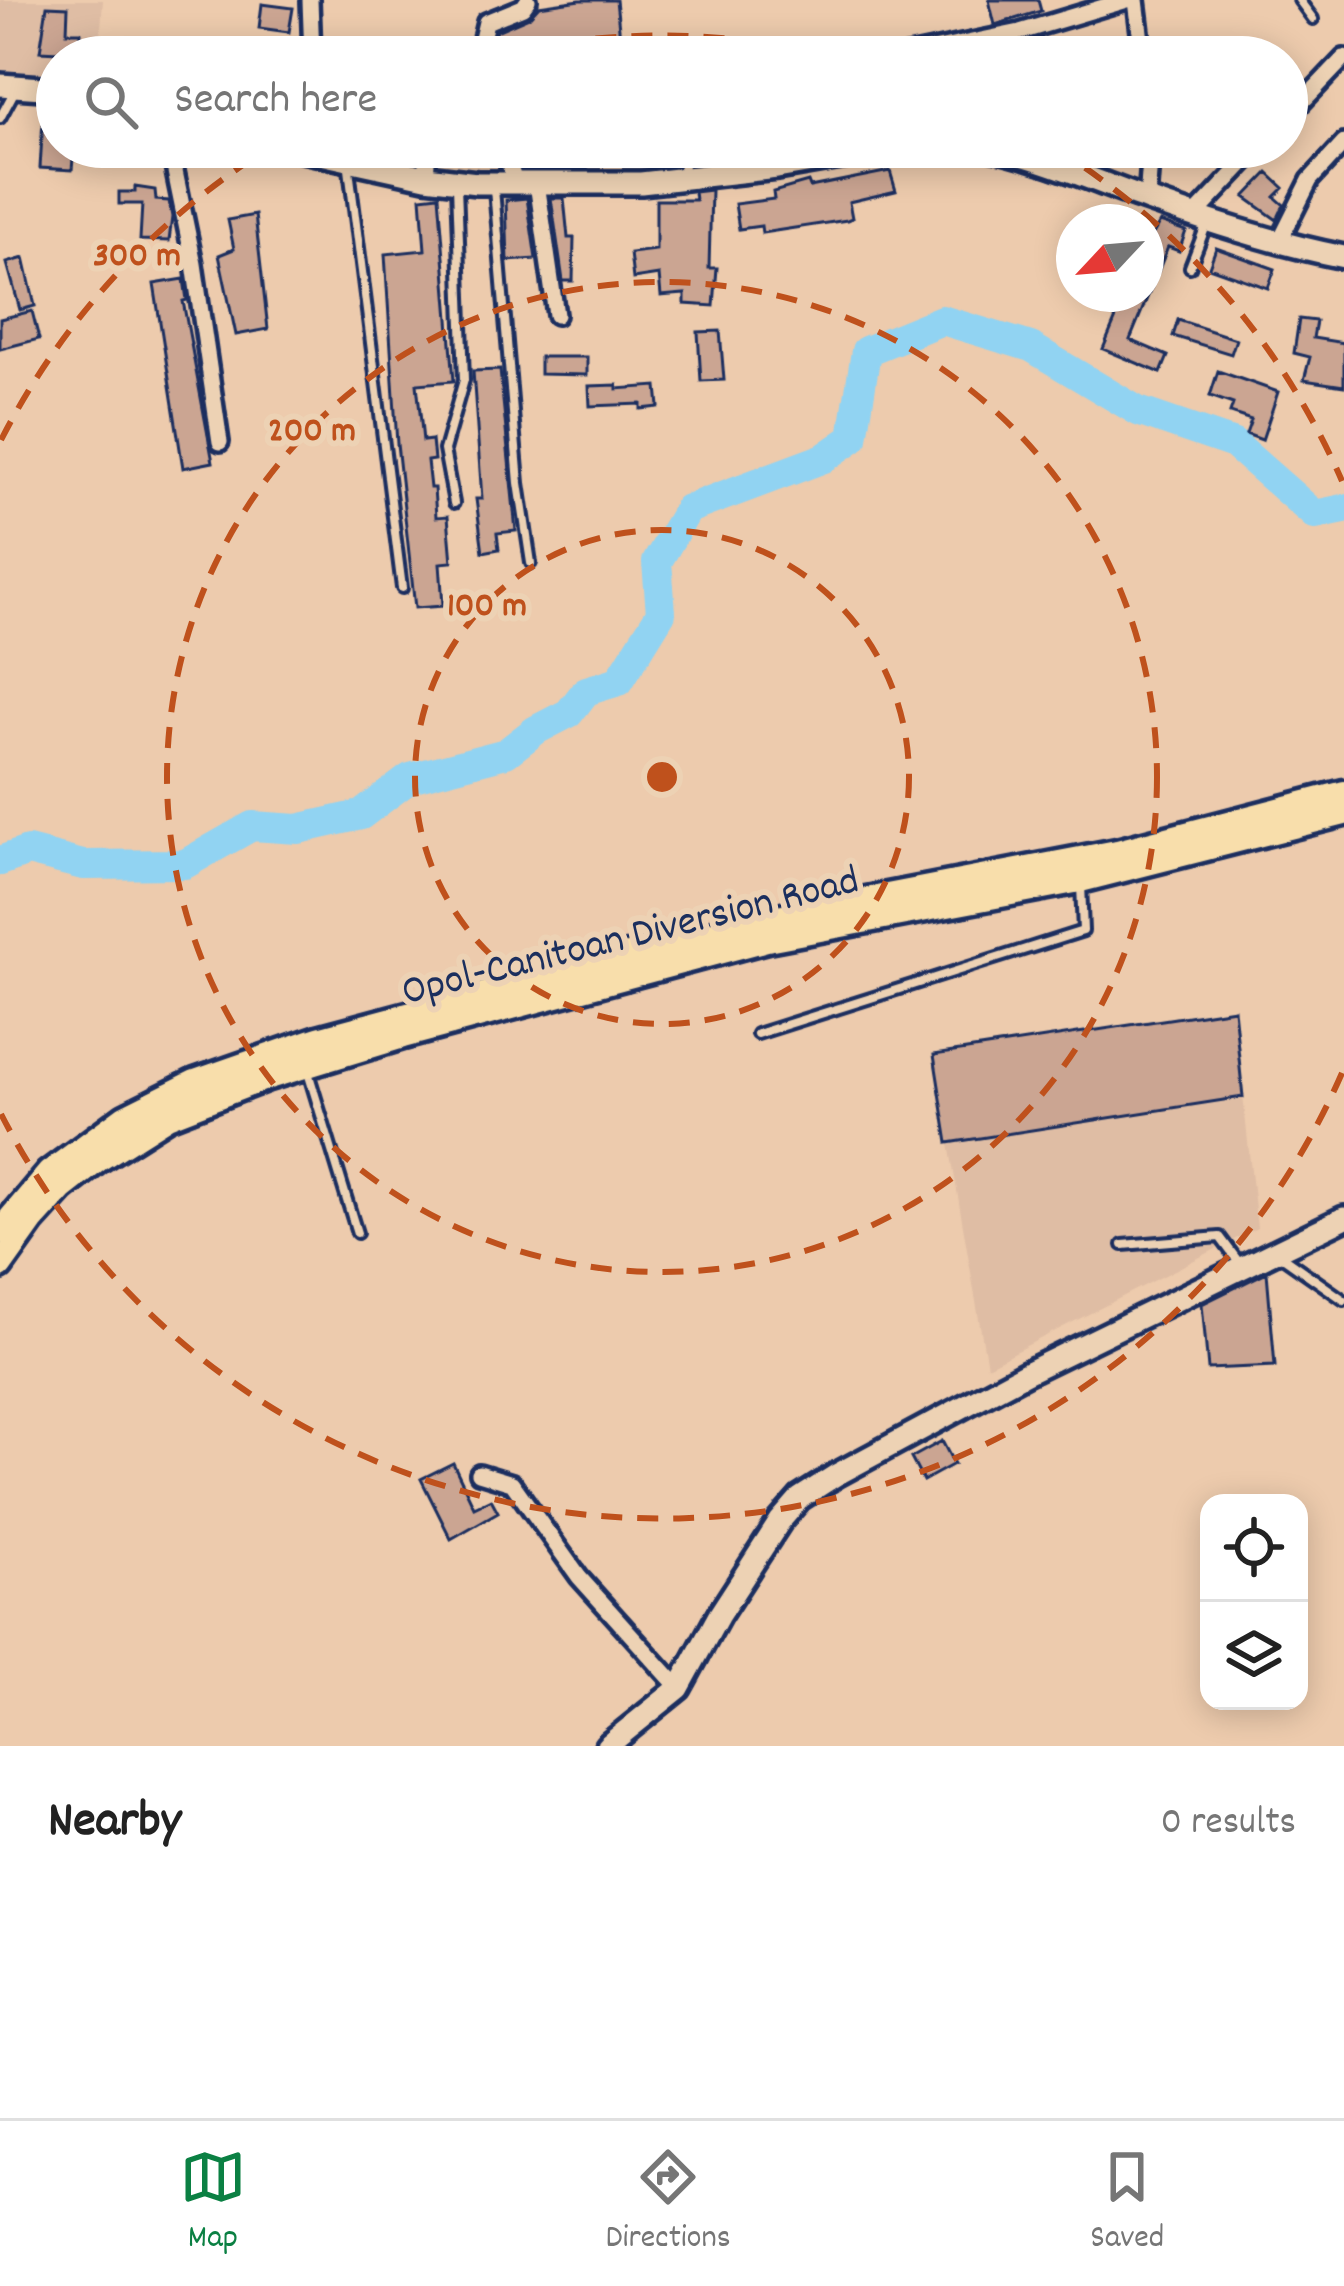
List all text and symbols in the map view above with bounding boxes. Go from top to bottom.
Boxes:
search box [36,36,1308,168]
icon: search [78,69,144,135]
text: Search here [174,70,377,134]
north arrow [1056,204,1164,312]
text: 300 m [93,232,181,284]
text: 200 m [268,407,356,459]
text: 100 m [447,582,527,634]
centre of rings [641,756,683,798]
street label: Opol-Canitoan Diversion Road [396,853,866,1025]
map controls [1200,1494,1308,1710]
button: locate [1200,1494,1308,1602]
button: layers [1200,1602,1308,1710]
text: Nearby [48,1788,181,1860]
text: 0 results [1161,1797,1296,1852]
tab: Map [180,2144,246,2263]
tab: Directions [606,2144,731,2263]
tab: Saved [1090,2144,1164,2263]

